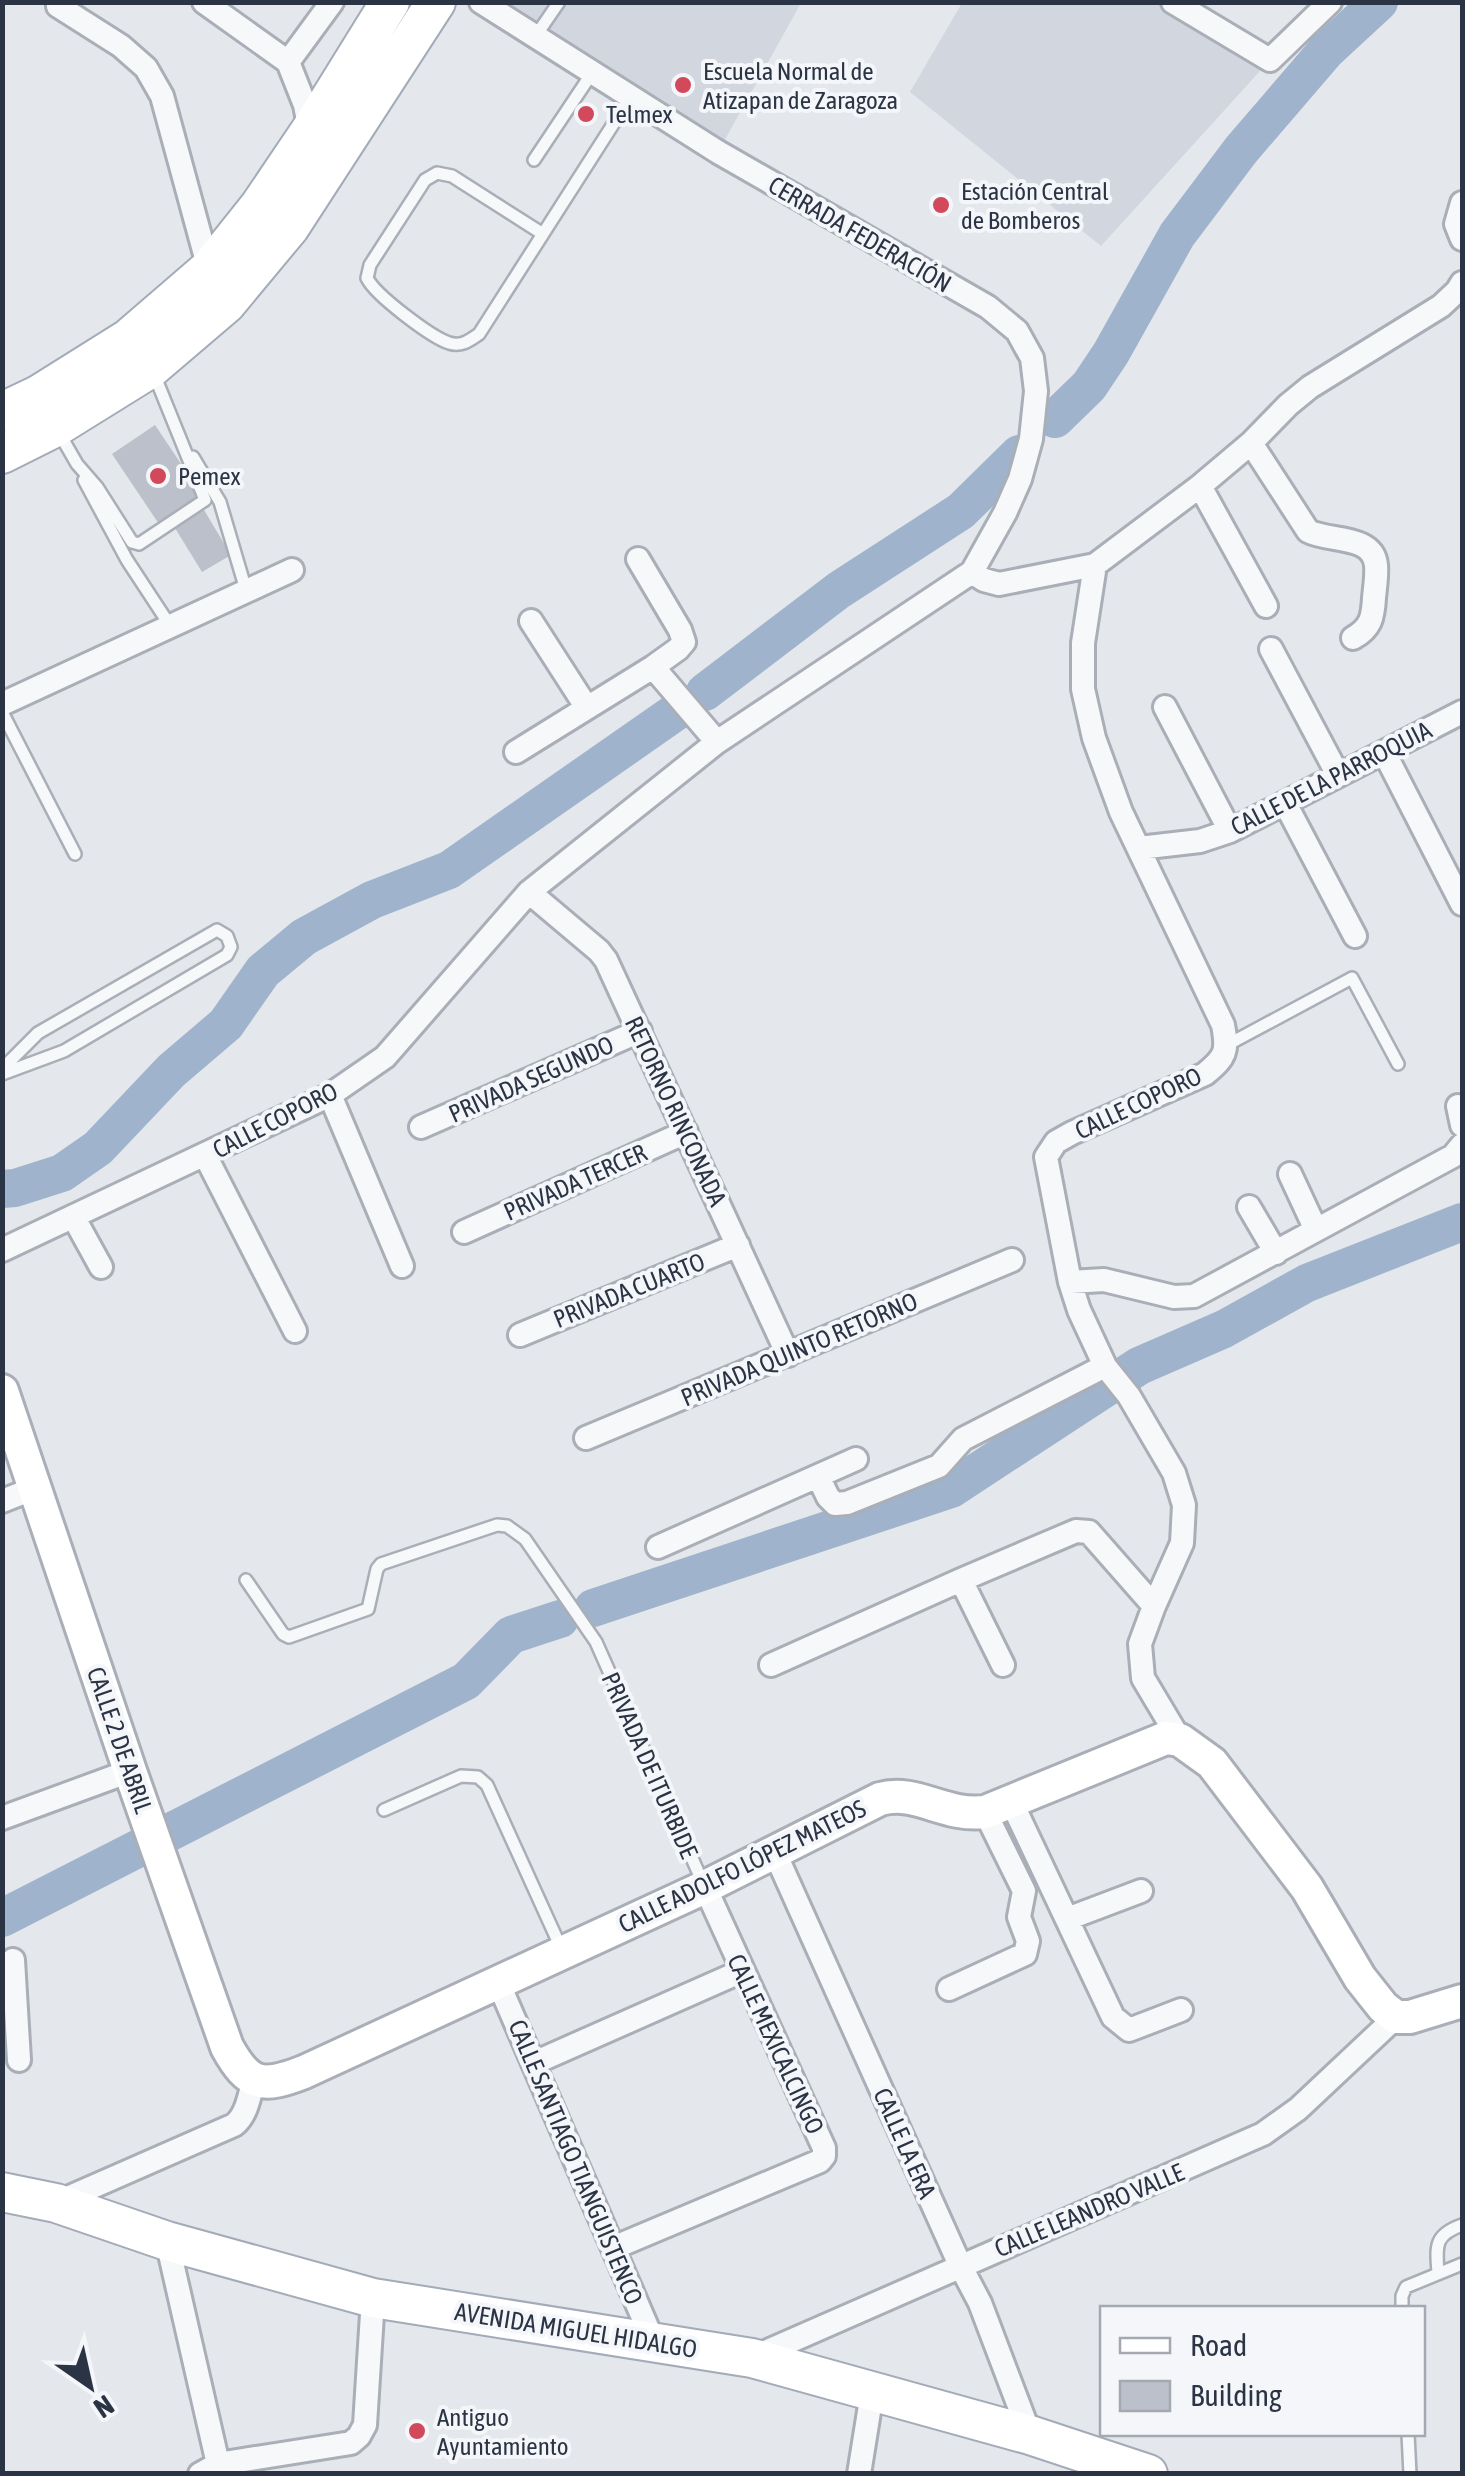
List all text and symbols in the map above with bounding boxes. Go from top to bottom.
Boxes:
place label: Escuela Normal de Atizapan de Zaragoza [703,57,898,114]
marker: Escuela Normal de Atizapan de Zaragoza [672,74,694,96]
place label: Telmex [606,100,673,128]
marker: Telmex [575,103,597,125]
street label: CERRADA FEDERACIÓN [764,170,956,298]
place label: Estación Central de Bomberos [961,177,1109,234]
marker: Estación Central de Bomberos [930,194,952,216]
place label: Pemex [178,462,241,490]
marker: Pemex [147,465,169,487]
street label: CALLE DE LA PARROQUIA [1226,715,1437,841]
street label: RETORNO RINCONADA [620,1012,732,1211]
street label: PRIVADA SEGUNDO [444,1030,618,1128]
street label: CALLE COPORO [1070,1062,1206,1144]
street label: CALLE COPORO [208,1077,342,1163]
street label: PRIVADA TERCER [499,1138,651,1226]
street label: PRIVADA CUARTO [549,1247,709,1333]
street label: PRIVADA QUINTO RETORNO [677,1287,921,1411]
street label: CALLE 2 DE ABRIL [82,1663,158,1817]
street label: PRIVADA DE ITURBIDE [596,1668,704,1863]
street label: CALLE ADOLFO LÓPEZ MATEOS [614,1794,870,1938]
street label: CALLE MEXICALCINGO [722,1950,830,2138]
street label: CALLE SANTIAGO TIANGUISTENCO [503,2016,649,2308]
street label: CALLE LA ERA [868,2084,942,2203]
street label: CALLE LEANDRO VALLE [990,2157,1188,2262]
street label: AVENIDA MIGUEL HIDALGO [453,2297,699,2363]
legend [1100,2306,1425,2436]
text: Road [1190,2328,1247,2362]
north arrow [40,2336,140,2436]
text: Building [1190,2378,1282,2412]
text: N [88,2389,120,2425]
place label: Antiguo Ayuntamiento [437,2403,569,2460]
marker: Antiguo Ayuntamiento [406,2420,428,2442]

